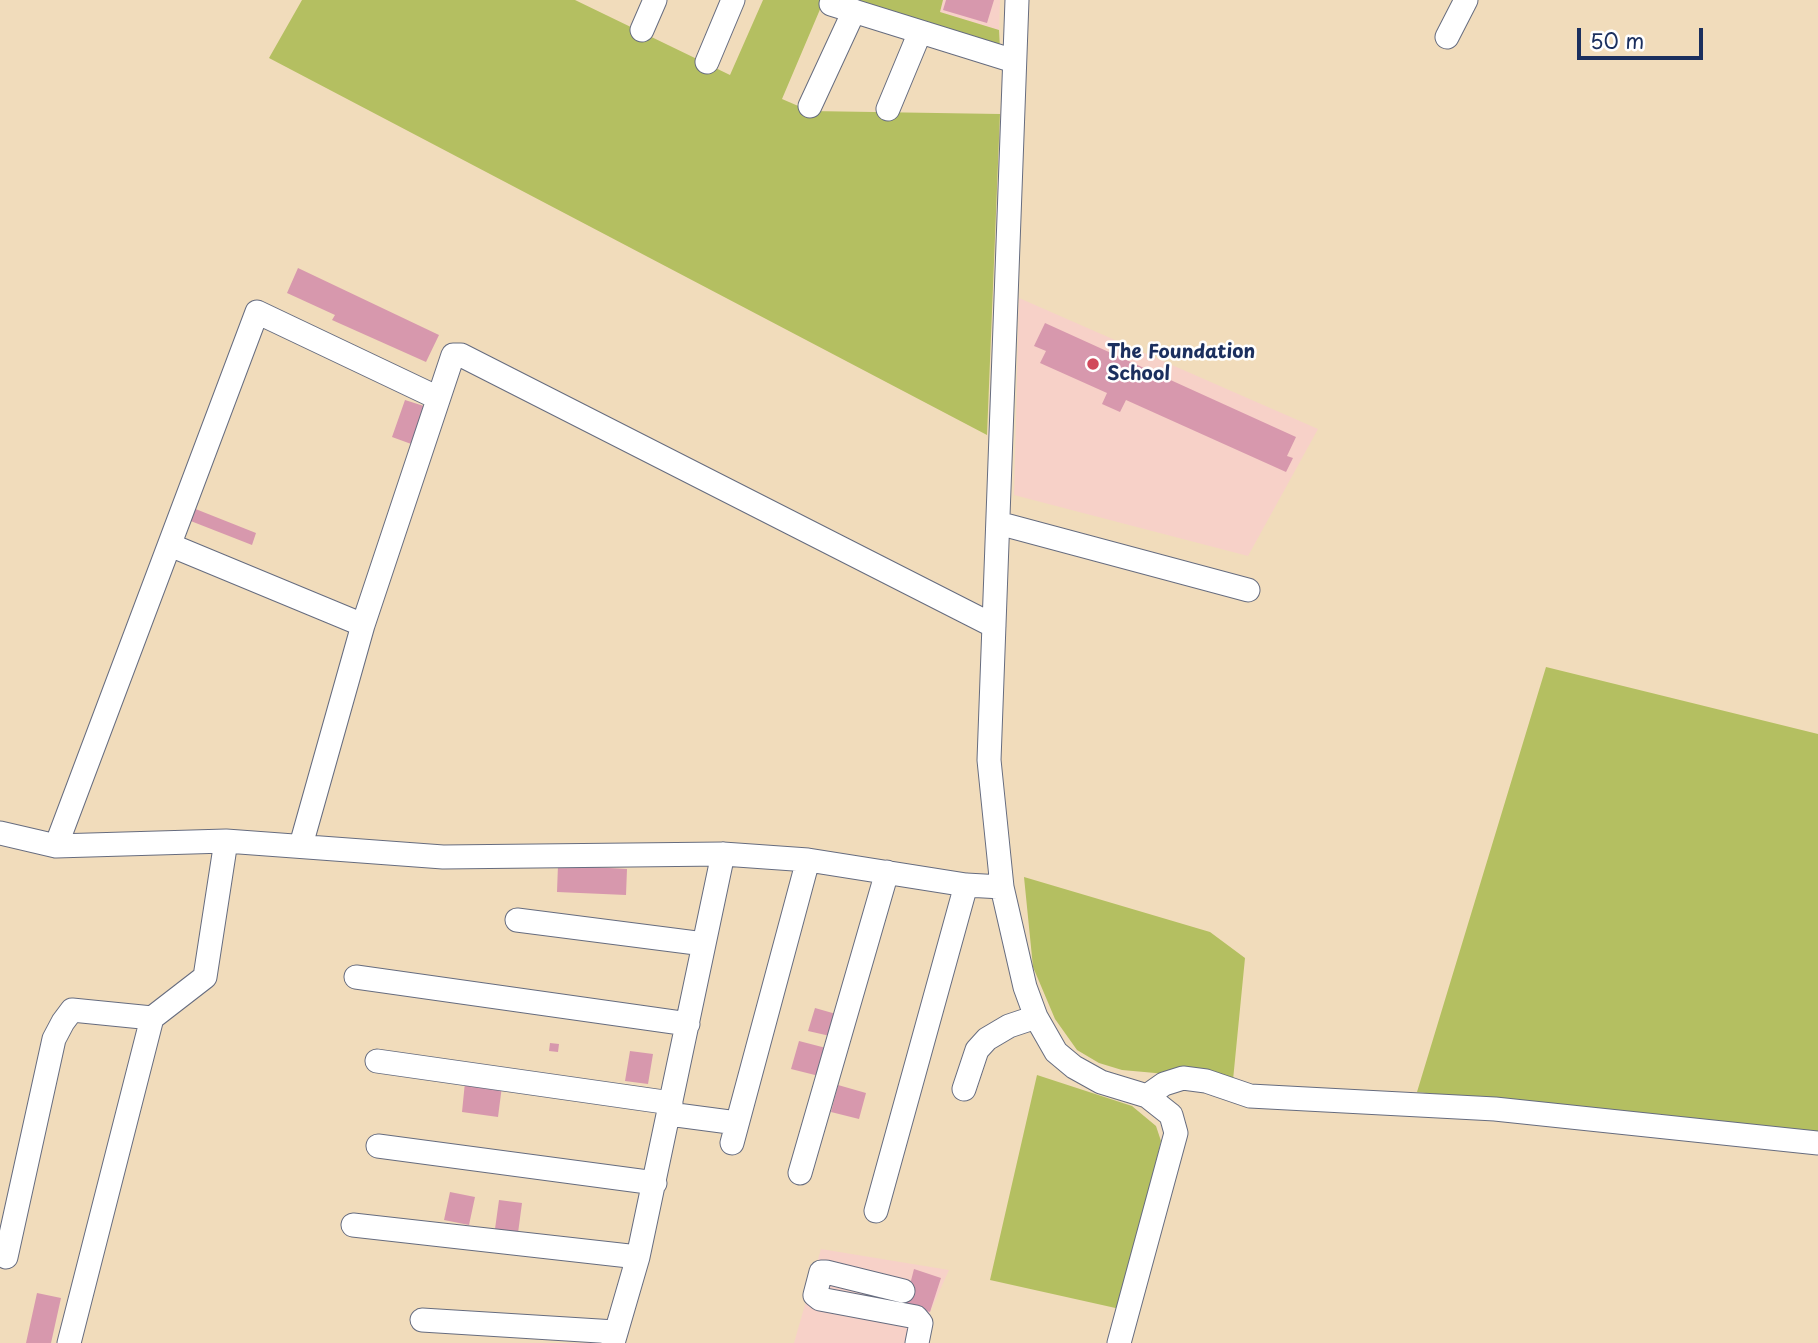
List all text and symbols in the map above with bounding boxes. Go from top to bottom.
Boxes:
scale bar [1580,14,1706,58]
text: 50 m [1590,24,1644,56]
place label: The Foundation School [1107,342,1255,386]
marker: The Foundation School [1085,356,1101,372]

